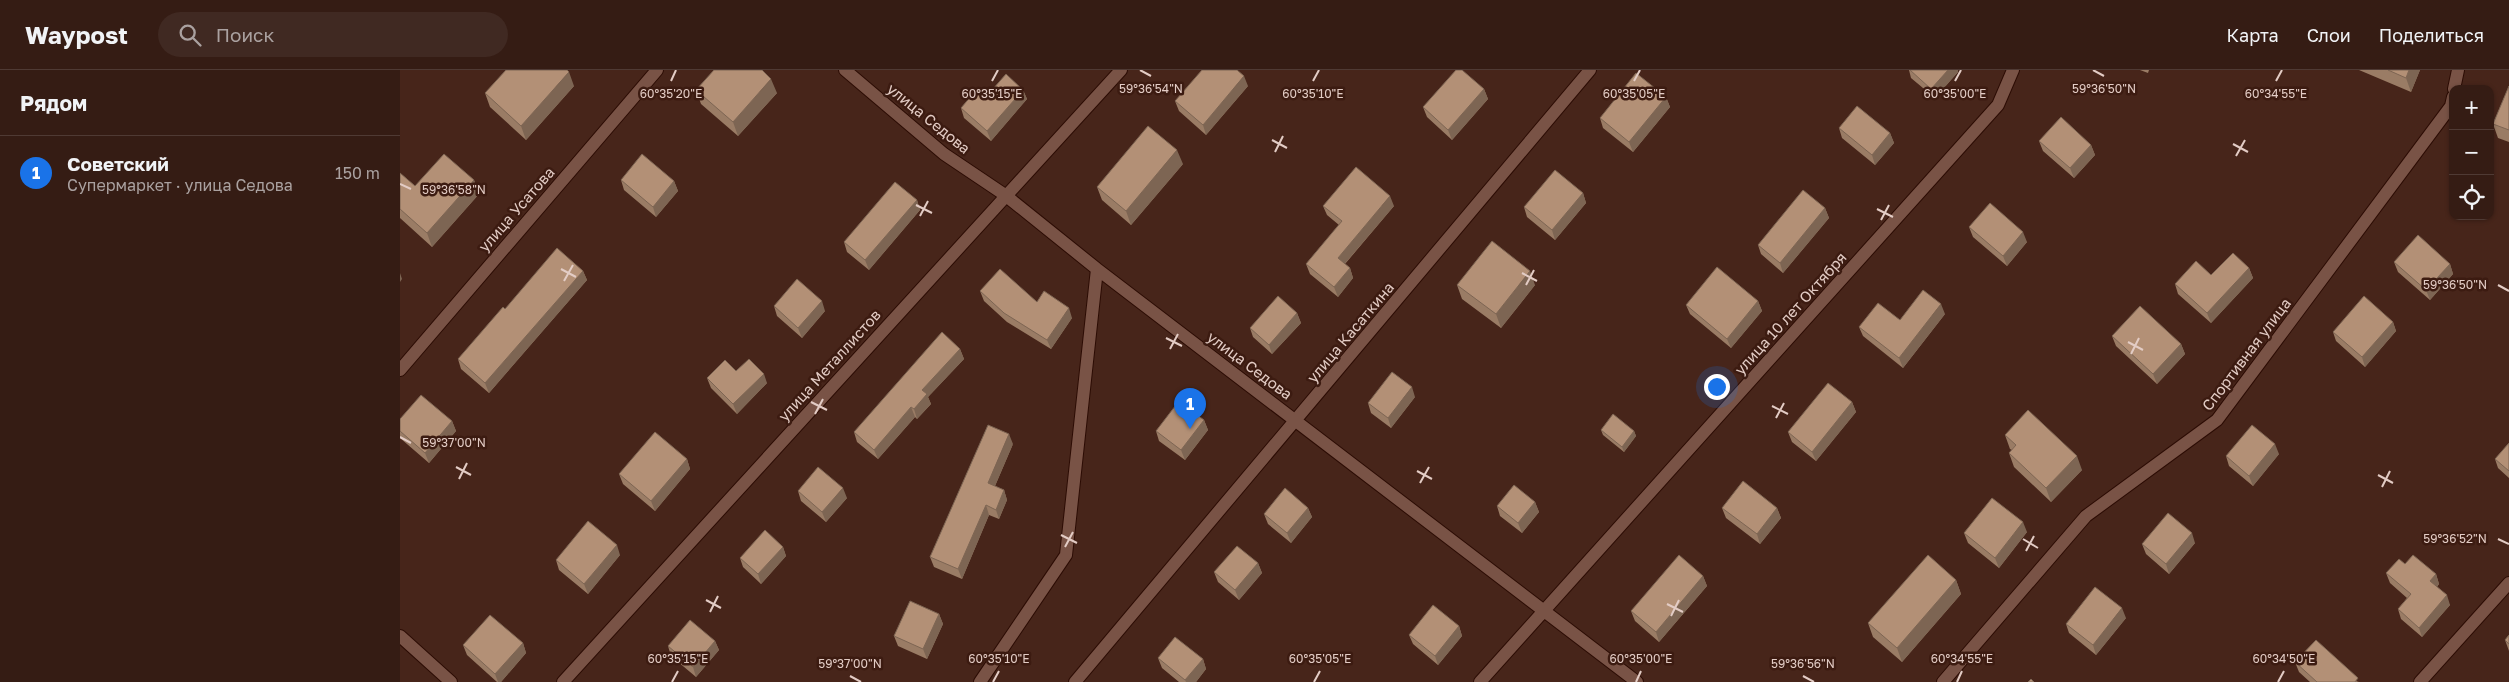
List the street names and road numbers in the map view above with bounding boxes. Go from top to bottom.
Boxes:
street label: улица Седова [884,79,974,157]
street label: улица Усатова [474,163,558,255]
street label: улица 10 лет Октября [1730,248,1850,378]
street label: улица Касаткина [1303,278,1397,386]
street label: Спортивная улица [2198,294,2294,414]
street label: улица Металлистов [774,305,884,425]
street label: улица Седова [1204,327,1296,403]

